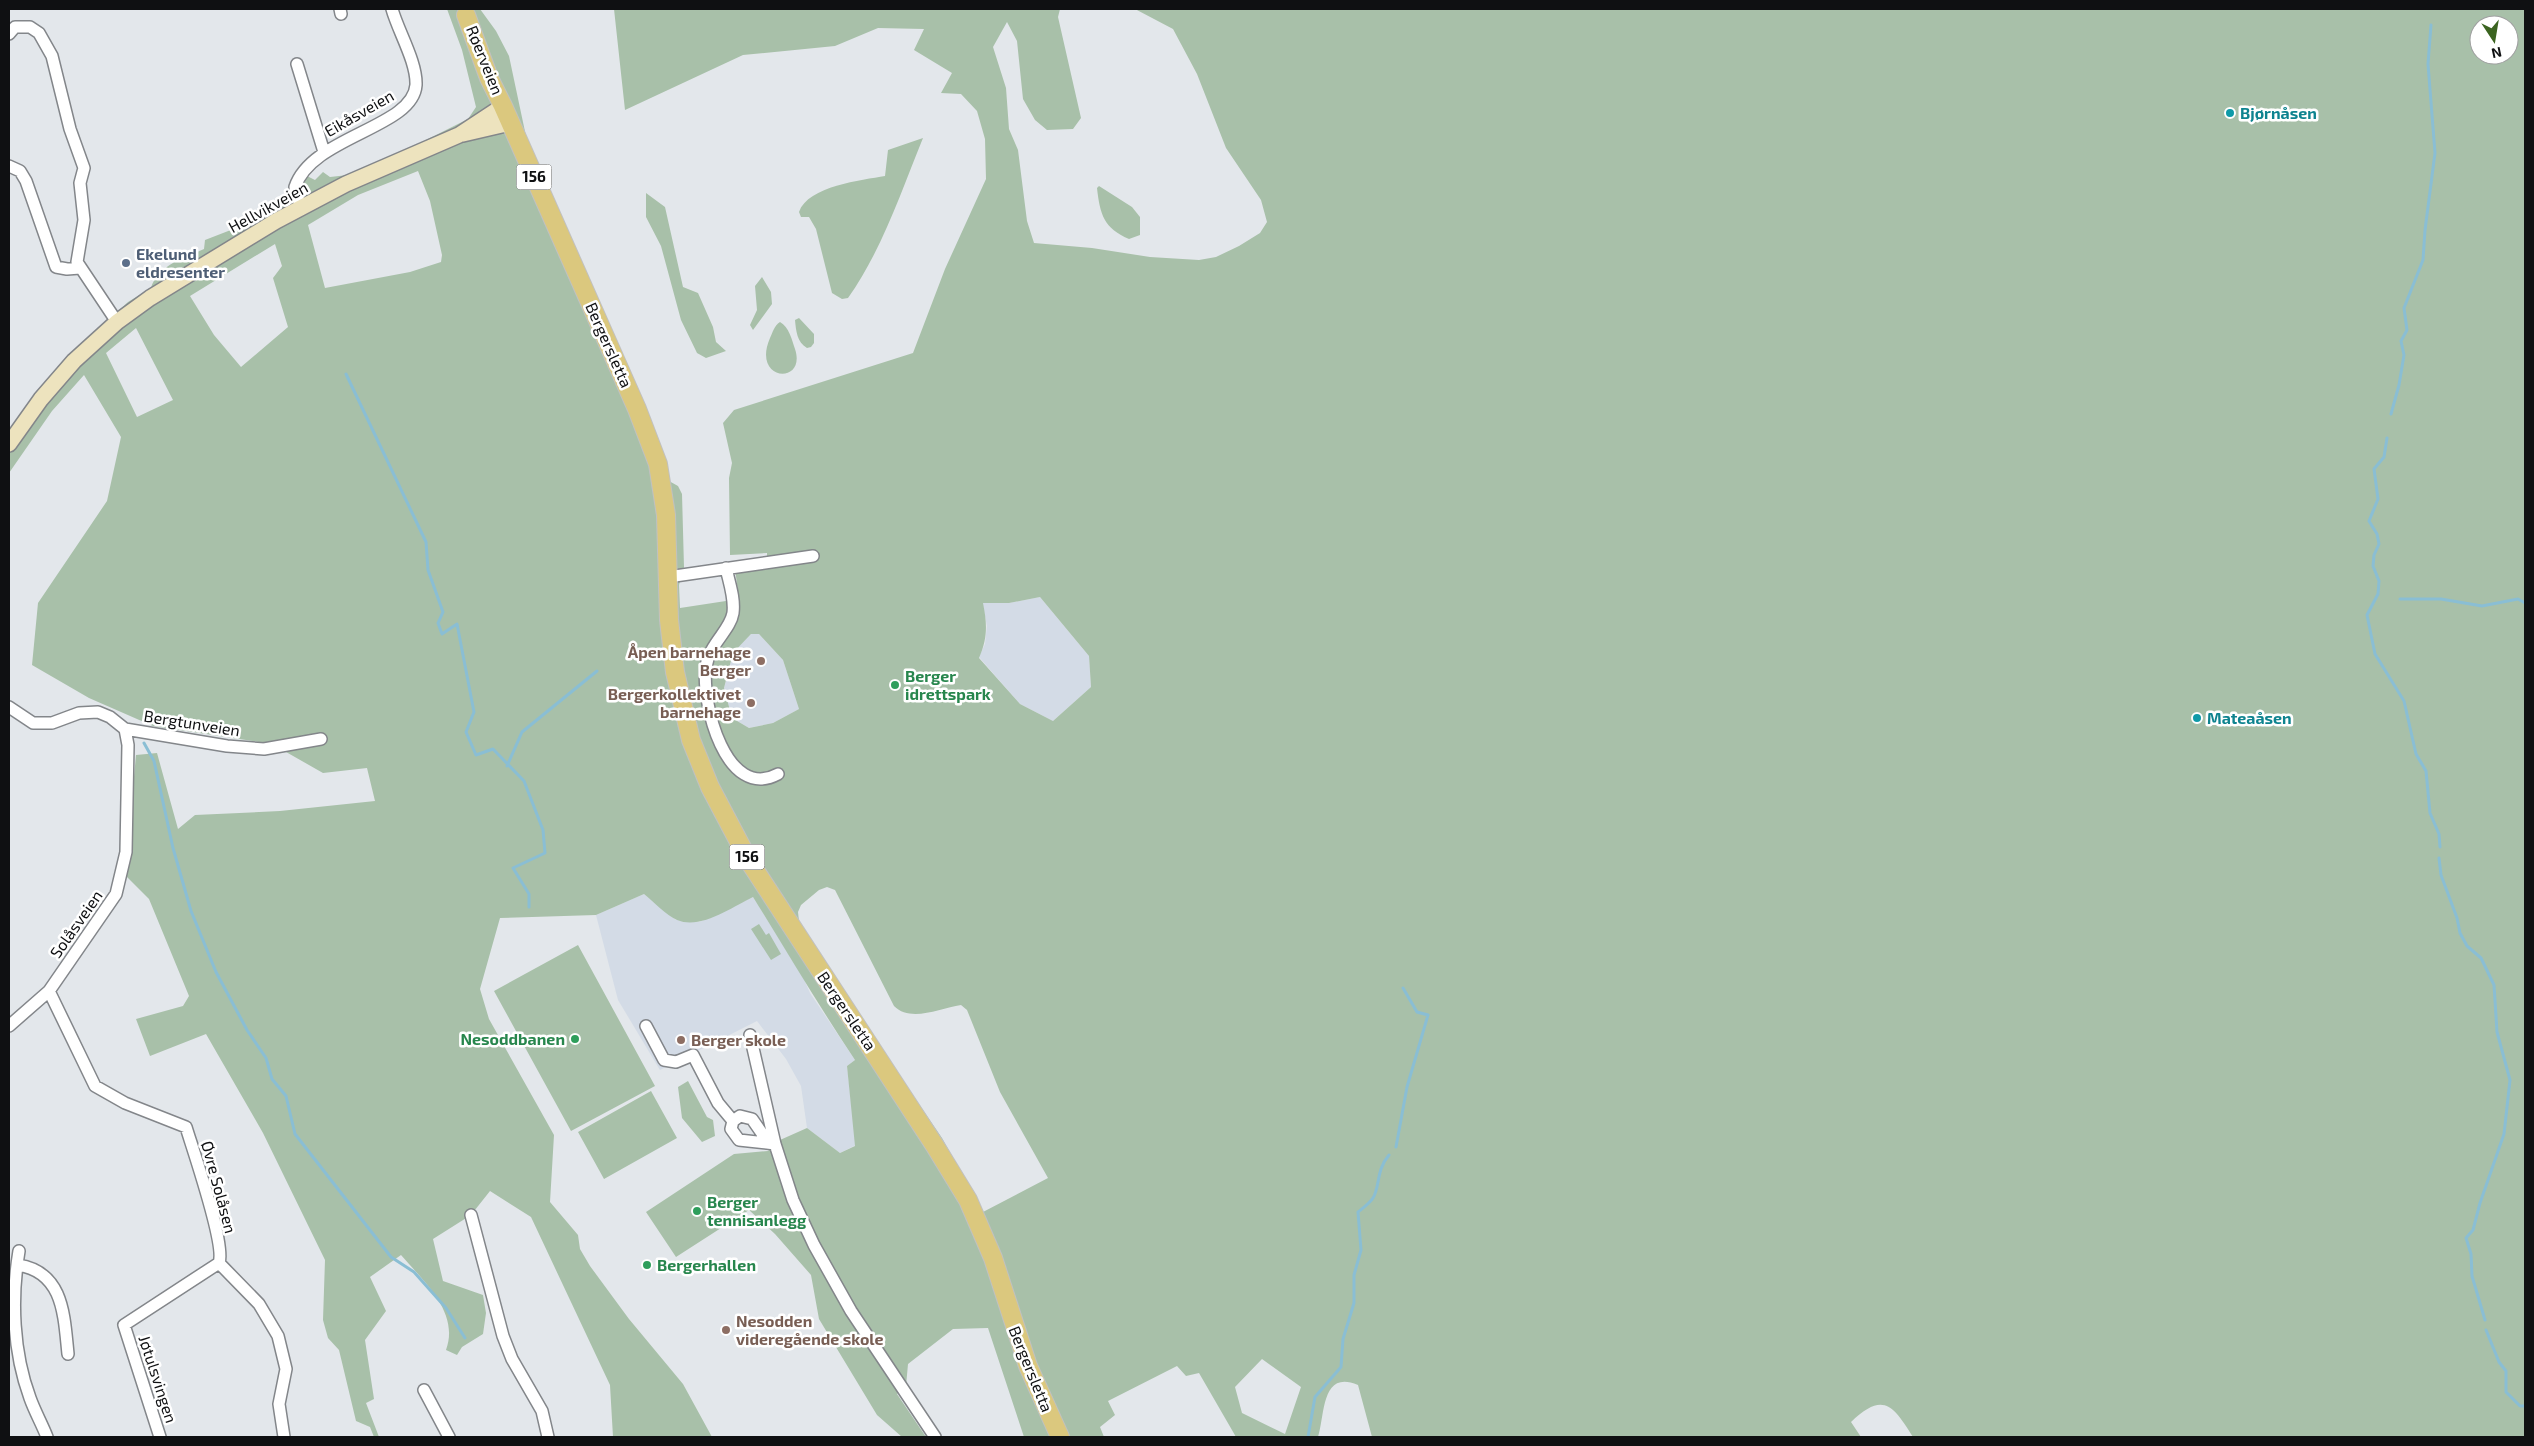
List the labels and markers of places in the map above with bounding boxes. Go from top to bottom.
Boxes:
place label: Bjørnåsen [2240,103,2317,122]
marker: Bjørnåsen [2224,107,2236,119]
place label: Ekelund eldresenter [136,244,225,281]
marker: Ekelund eldresenter [120,257,132,269]
place label: Åpen barnehage Berger [628,642,751,679]
marker: Åpen barnehage Berger [755,655,767,667]
place label: Berger idrettspark [905,666,991,703]
marker: Berger idrettspark [889,679,901,691]
place label: Bergerkollektivet barnehage [608,684,741,721]
marker: Bergerkollektivet barnehage [745,697,757,709]
place label: Mateaåsen [2207,708,2292,727]
marker: Mateaåsen [2191,712,2203,724]
place label: Nesoddbanen [461,1029,565,1048]
place label: Berger skole [691,1030,786,1049]
marker: Nesoddbanen [569,1033,581,1045]
marker: Berger skole [675,1034,687,1046]
place label: Berger tennisanlegg [707,1192,807,1229]
marker: Berger tennisanlegg [691,1205,703,1217]
place label: Bergerhallen [657,1255,756,1274]
marker: Bergerhallen [641,1259,653,1271]
place label: Nesodden videregående skole [736,1311,884,1348]
marker: Nesodden videregående skole [720,1324,732,1336]

